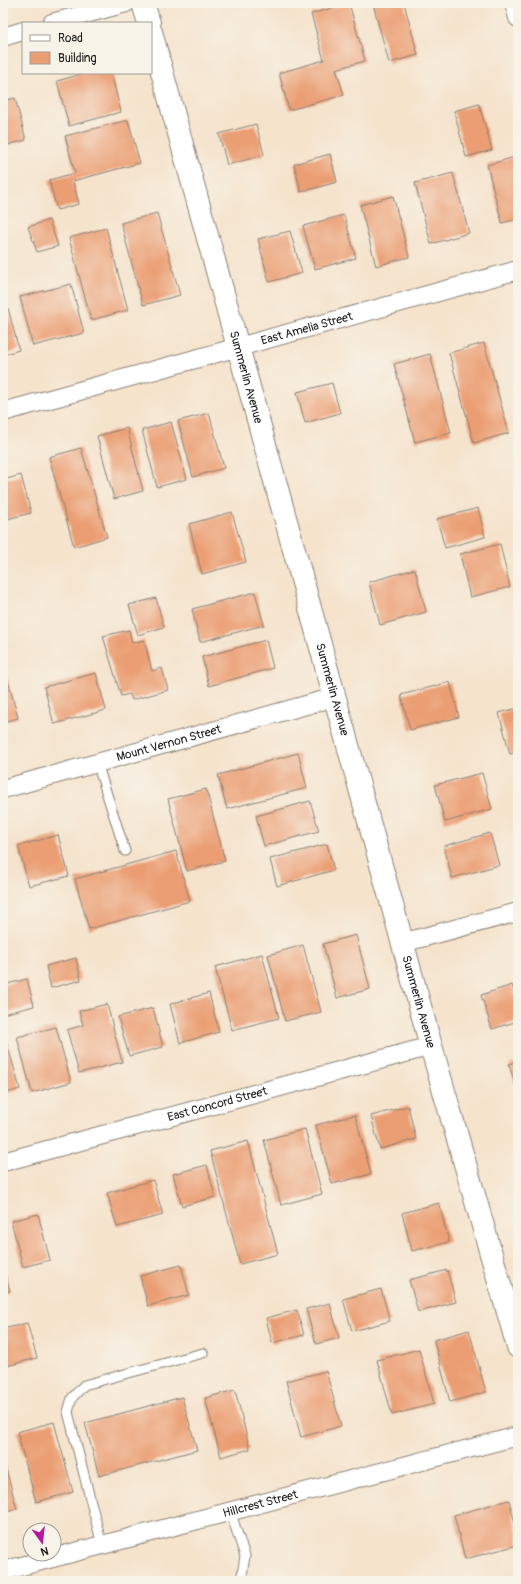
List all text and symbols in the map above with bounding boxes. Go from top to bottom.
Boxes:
legend [22,22,152,74]
text: Road [58,31,83,46]
text: Building [58,51,97,66]
street label: East Amelia Street [259,309,355,349]
street label: Summerlin Avenue [226,329,266,425]
street label: Summerlin Avenue [312,642,352,738]
street label: Mount Vernon Street [115,722,223,765]
street label: Summerlin Avenue [398,954,438,1050]
street label: East Concord Street [166,1084,269,1125]
street label: Hillcrest Street [221,1487,300,1521]
north arrow [22,1522,62,1562]
text: N [39,1544,50,1559]

